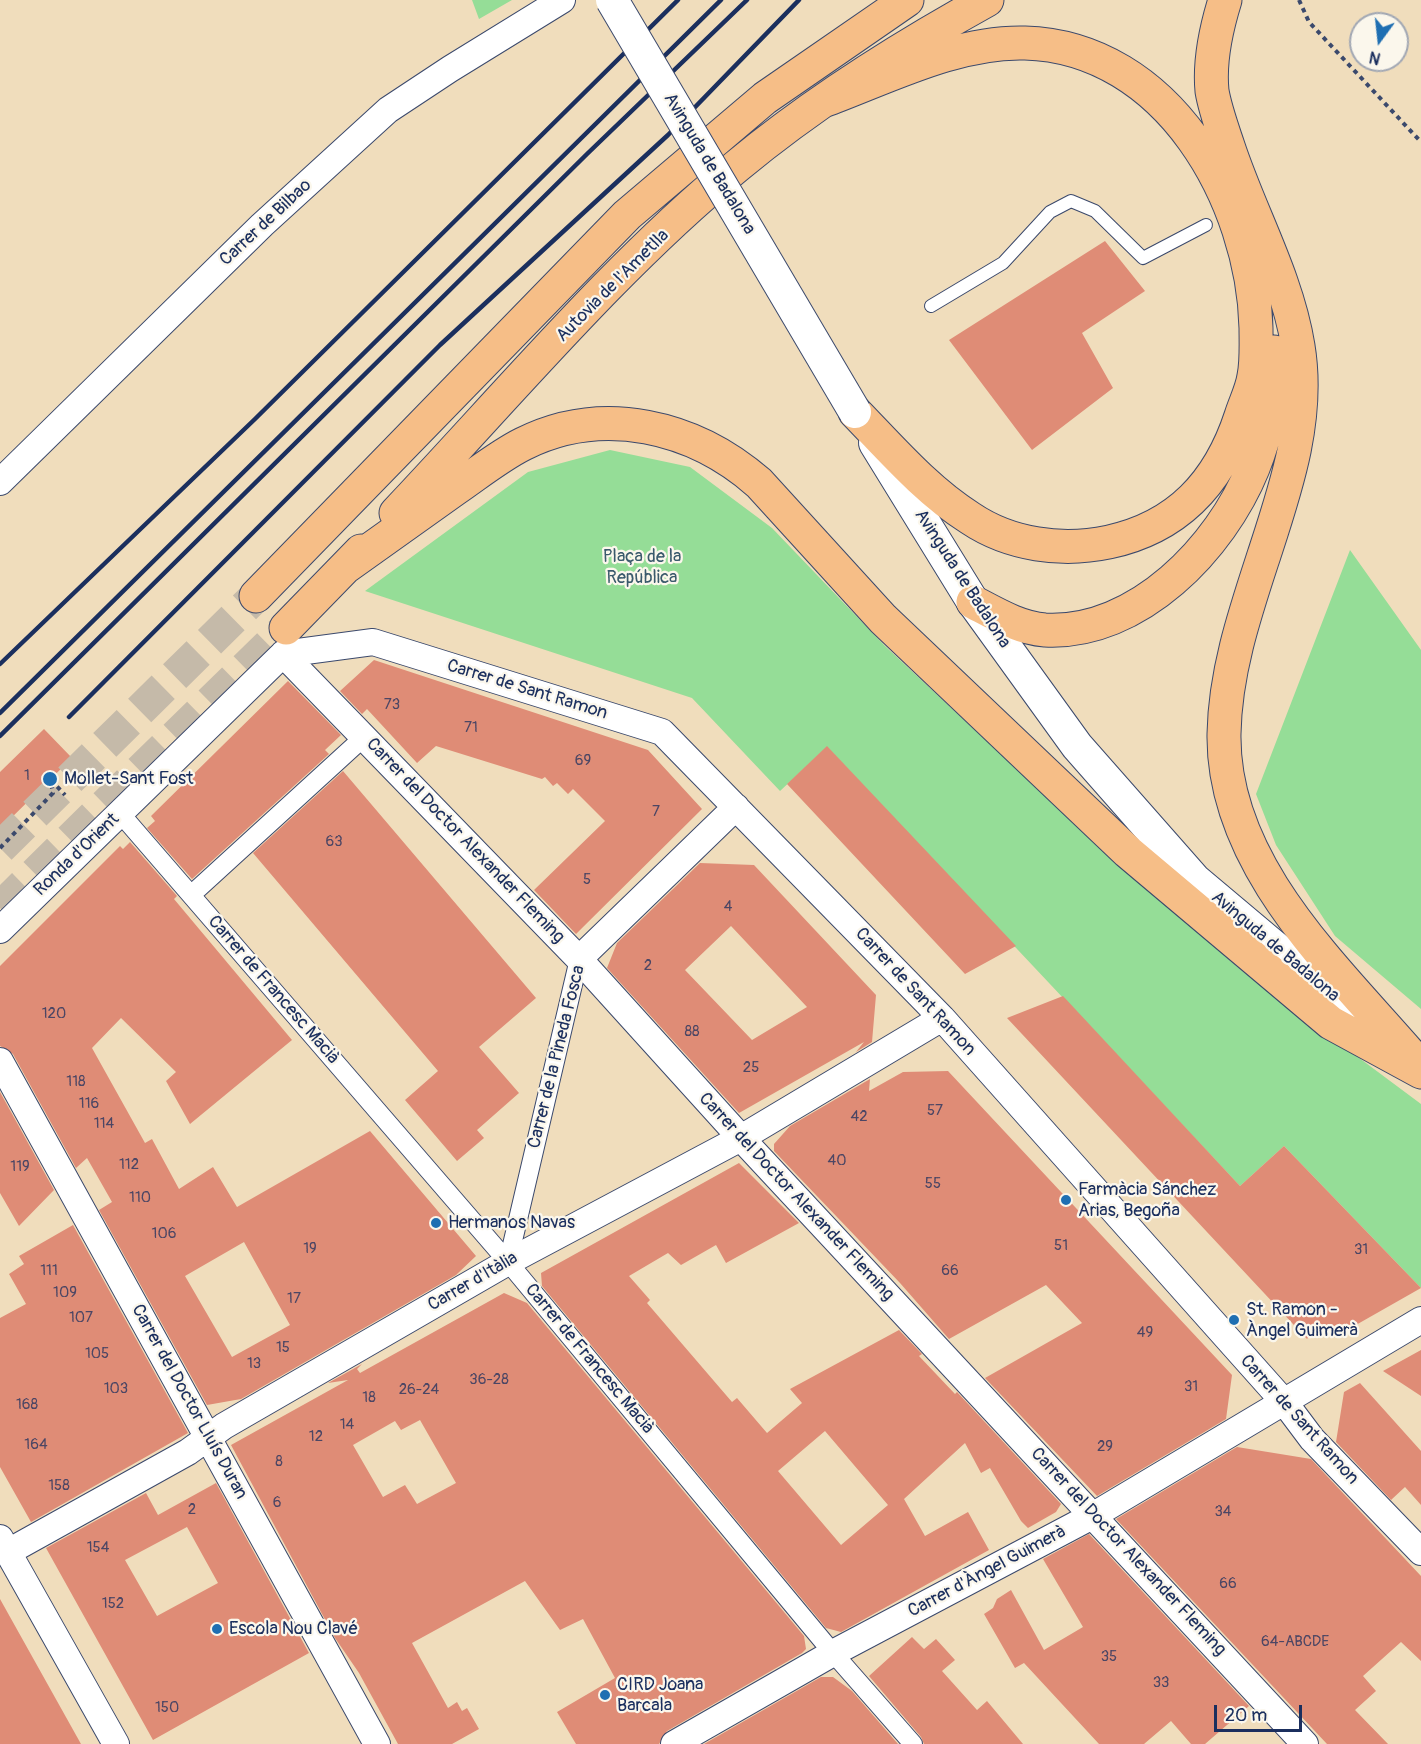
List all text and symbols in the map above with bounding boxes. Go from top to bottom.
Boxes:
north arrow [1349,12,1409,72]
text: N [1367,46,1383,69]
street label: Avinguda de Badalona [658,89,760,239]
street label: Carrer de Bilbao [216,175,316,271]
street label: Autovia de l'Ametlla [552,225,674,347]
street label: Avinguda de Badalona [909,506,1015,652]
park label: Plaça de la República [603,546,681,588]
street label: Carrer de Sant Ramon [444,655,610,725]
house number: 73 [384,696,400,714]
house number: 71 [464,719,478,737]
street label: Carrer del Doctor Alexander Fleming [361,734,569,948]
house number: 69 [575,752,591,770]
house number: 1 [24,767,30,785]
place label: Mollet-Sant Fost [64,768,193,790]
marker: Mollet-Sant Fost [41,770,59,788]
house number: 7 [652,803,660,821]
street label: Ronda d'Orient [30,809,124,901]
house number: 63 [325,833,343,851]
house number: 5 [583,871,591,889]
street label: Avinguda de Badalona [1206,887,1344,1007]
house number: 4 [724,898,732,916]
street label: Carrer de Francesc Macià [203,911,343,1069]
street label: Carrer de Sant Ramon [850,924,980,1060]
house number: 2 [644,957,652,975]
street label: Carrer de la Pineda Fosca [524,963,590,1151]
house number: 120 [42,1005,66,1023]
house number: 88 [684,1023,700,1041]
house number: 25 [743,1059,759,1077]
house number: 118 [66,1073,86,1091]
street label: Carrer del Doctor Alexander Fleming [694,1088,898,1306]
house number: 116 [79,1095,99,1113]
house number: 57 [927,1102,943,1120]
house number: 42 [850,1108,868,1126]
house number: 114 [94,1115,114,1133]
house number: 40 [828,1152,846,1170]
house number: 112 [119,1156,139,1174]
house number: 119 [10,1158,30,1176]
house number: 55 [925,1175,941,1193]
place label: Farmàcia Sánchez Arias, Begoña [1078,1179,1216,1222]
house number: 110 [129,1189,151,1207]
marker: Farmàcia Sánchez Arias, Begoña [1059,1193,1073,1207]
place label: Hermanos Navas [448,1212,575,1234]
marker: Hermanos Navas [429,1216,443,1230]
house number: 106 [152,1225,176,1243]
house number: 51 [1054,1237,1068,1255]
house number: 19 [303,1240,317,1258]
house number: 31 [1354,1241,1368,1259]
street label: Carrer d'Itàlia [424,1248,522,1316]
house number: 111 [40,1262,58,1280]
house number: 66 [941,1262,959,1280]
street label: Carrer de Francesc Macià [520,1280,658,1438]
house number: 109 [53,1284,77,1302]
house number: 17 [287,1290,301,1308]
place label: St. Ramon - Àngel Guimerà [1246,1299,1358,1342]
street label: Carrer del Doctor Lluís Duran [126,1301,252,1503]
house number: 107 [69,1309,93,1327]
marker: St. Ramon - Àngel Guimerà [1227,1313,1241,1327]
house number: 49 [1137,1324,1153,1342]
house number: 15 [276,1339,290,1357]
house number: 105 [85,1345,109,1363]
street label: Carrer de Sant Ramon [1235,1351,1363,1489]
house number: 13 [247,1355,261,1373]
house number: 36-28 [469,1371,509,1389]
house number: 31 [1184,1378,1198,1396]
house number: 103 [104,1380,128,1398]
house number: 26-24 [399,1381,439,1399]
house number: 18 [362,1389,376,1407]
house number: 168 [16,1396,38,1414]
house number: 14 [340,1416,354,1434]
house number: 12 [309,1428,323,1446]
house number: 164 [24,1436,48,1454]
house number: 29 [1097,1438,1113,1456]
street label: Carrer del Doctor Alexander Fleming [1026,1443,1230,1661]
house number: 8 [275,1453,283,1471]
house number: 158 [48,1477,70,1495]
house number: 6 [273,1494,281,1512]
house number: 2 [188,1501,196,1519]
house number: 34 [1214,1503,1232,1521]
street label: Carrer d'Àngel Guimerà [905,1521,1069,1623]
house number: 154 [87,1539,109,1557]
house number: 66 [1219,1575,1237,1593]
house number: 152 [102,1595,124,1613]
place label: Escola Nou Clavé [229,1618,358,1640]
marker: Escola Nou Clavé [210,1622,224,1636]
house number: 64-ABCDE [1261,1633,1329,1651]
house number: 35 [1101,1648,1117,1666]
place label: CIRD Joana Barcala [617,1674,703,1716]
house number: 33 [1153,1674,1169,1692]
marker: CIRD Joana Barcala [598,1688,612,1702]
scale bar [1217,1693,1306,1731]
house number: 150 [155,1699,179,1717]
text: 20 m [1225,1704,1267,1727]

